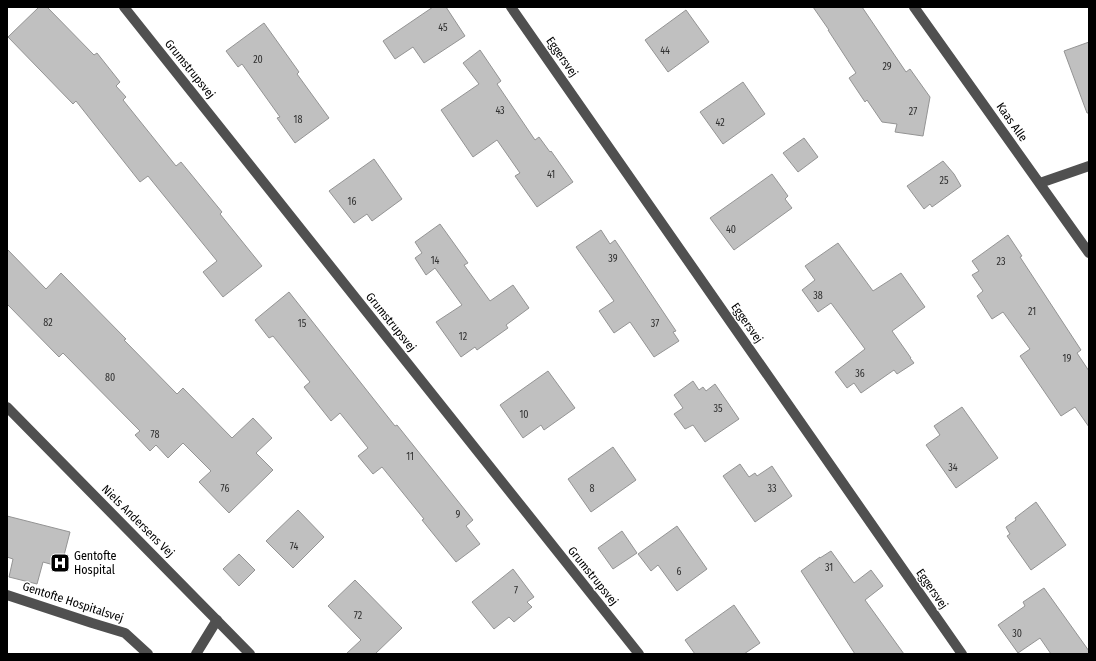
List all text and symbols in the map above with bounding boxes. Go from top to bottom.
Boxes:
house number: 45 [438,22,448,34]
street label: Eggersvej [543,34,581,80]
street label: Grumstrupsvej [162,37,218,101]
house number: 44 [660,45,670,57]
house number: 20 [253,54,263,66]
house number: 29 [882,61,892,73]
street label: Kaas Alle [994,100,1030,144]
house number: 43 [495,105,505,117]
house number: 27 [909,106,917,118]
house number: 18 [294,114,302,126]
house number: 42 [715,117,725,129]
house number: 41 [547,169,555,181]
house number: 25 [940,175,949,187]
house number: 16 [348,196,356,208]
house number: 40 [726,224,736,236]
house number: 39 [608,253,618,265]
house number: 14 [431,255,440,267]
house number: 23 [997,256,1006,268]
street label: Grumstrupsvej [363,290,419,354]
house number: 38 [813,290,823,302]
street label: Eggersvej [728,300,766,346]
house number: 21 [1028,306,1036,318]
house number: 82 [43,317,53,329]
house number: 15 [298,318,307,330]
house number: 37 [651,318,659,330]
house number: 12 [459,331,468,343]
house number: 19 [1063,353,1072,365]
house number: 36 [855,368,865,380]
house number: 80 [105,372,115,384]
house number: 35 [713,403,723,415]
house number: 10 [519,409,529,421]
house number: 78 [151,429,159,441]
house number: 11 [406,451,414,463]
house number: 34 [948,462,958,474]
street label: Niels Andersens Vej [99,482,177,560]
house number: 76 [221,483,229,495]
house number: 8 [590,483,595,495]
house number: 33 [767,483,777,495]
house number: 9 [456,509,461,521]
house number: 74 [290,541,298,553]
street label: Grumstrupsvej [565,544,621,608]
place label: Gentofte Hospital [74,549,117,577]
hospital icon: Gentofte Hospital [49,552,71,574]
house number: 31 [825,562,833,574]
house number: 6 [677,566,682,578]
street label: Eggersvej [913,566,951,612]
street label: Gentofte Hospitalsvej [21,579,125,625]
house number: 7 [514,585,518,597]
house number: 72 [354,610,363,622]
house number: 30 [1012,628,1022,640]

